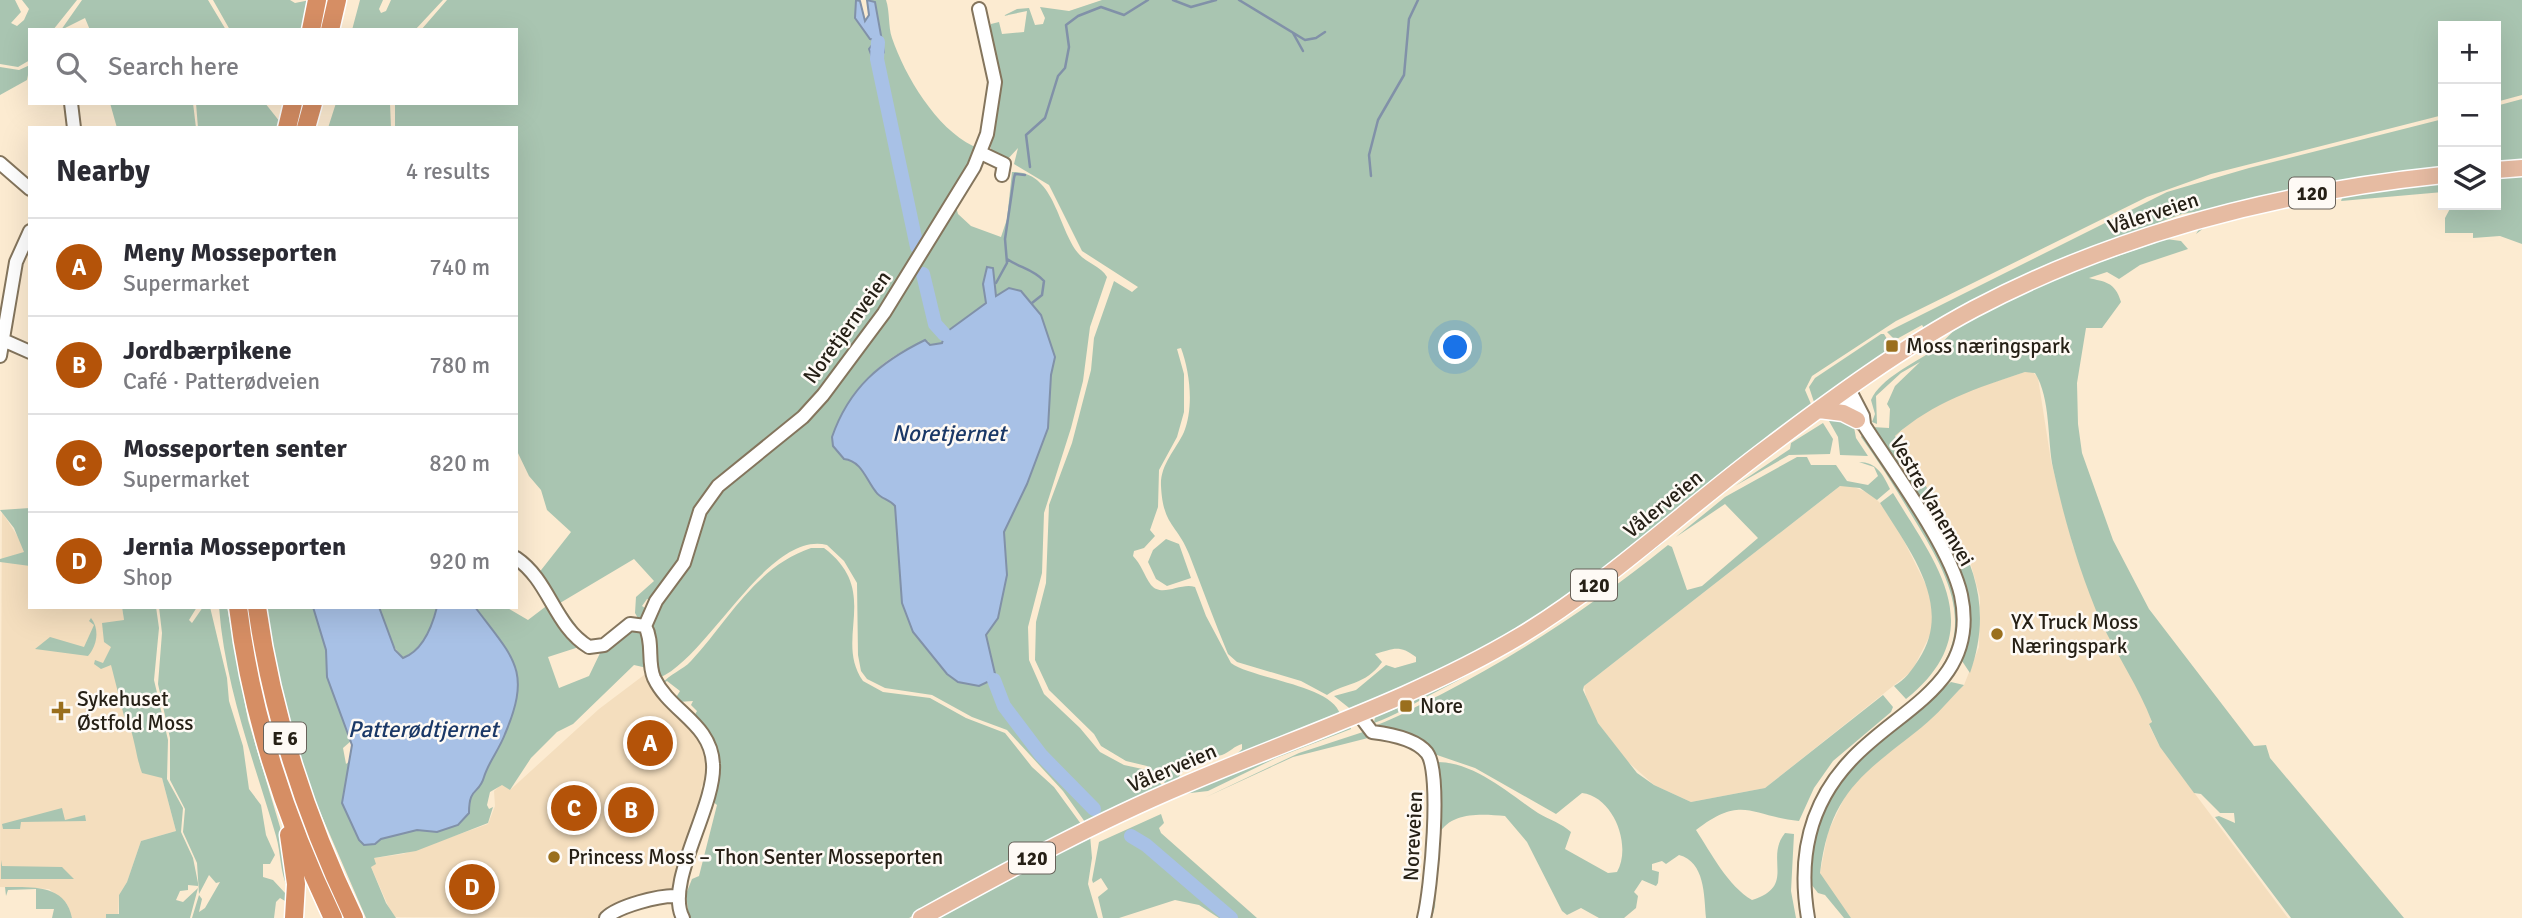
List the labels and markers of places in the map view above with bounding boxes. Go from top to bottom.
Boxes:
place label: Moss næringspark [1906,333,2071,359]
marker: Moss næringspark [1884,338,1900,354]
place label: YX Truck Moss Næringspark [2011,609,2138,659]
marker: YX Truck Moss Næringspark [1989,626,2005,642]
place label: Sykehuset Østfold Moss [77,686,194,736]
place label: Nore [1420,693,1463,719]
marker: Nore [1398,698,1414,714]
marker: Sykehuset Østfold Moss [51,701,71,721]
pin: A [627,717,673,769]
pin: C [551,782,597,834]
pin: B [608,784,654,836]
place label: Princess Moss – Thon Senter Mosseporten [568,844,943,870]
marker: Princess Moss – Thon Senter Mosseporten [546,849,562,865]
pin: D [449,861,495,913]

